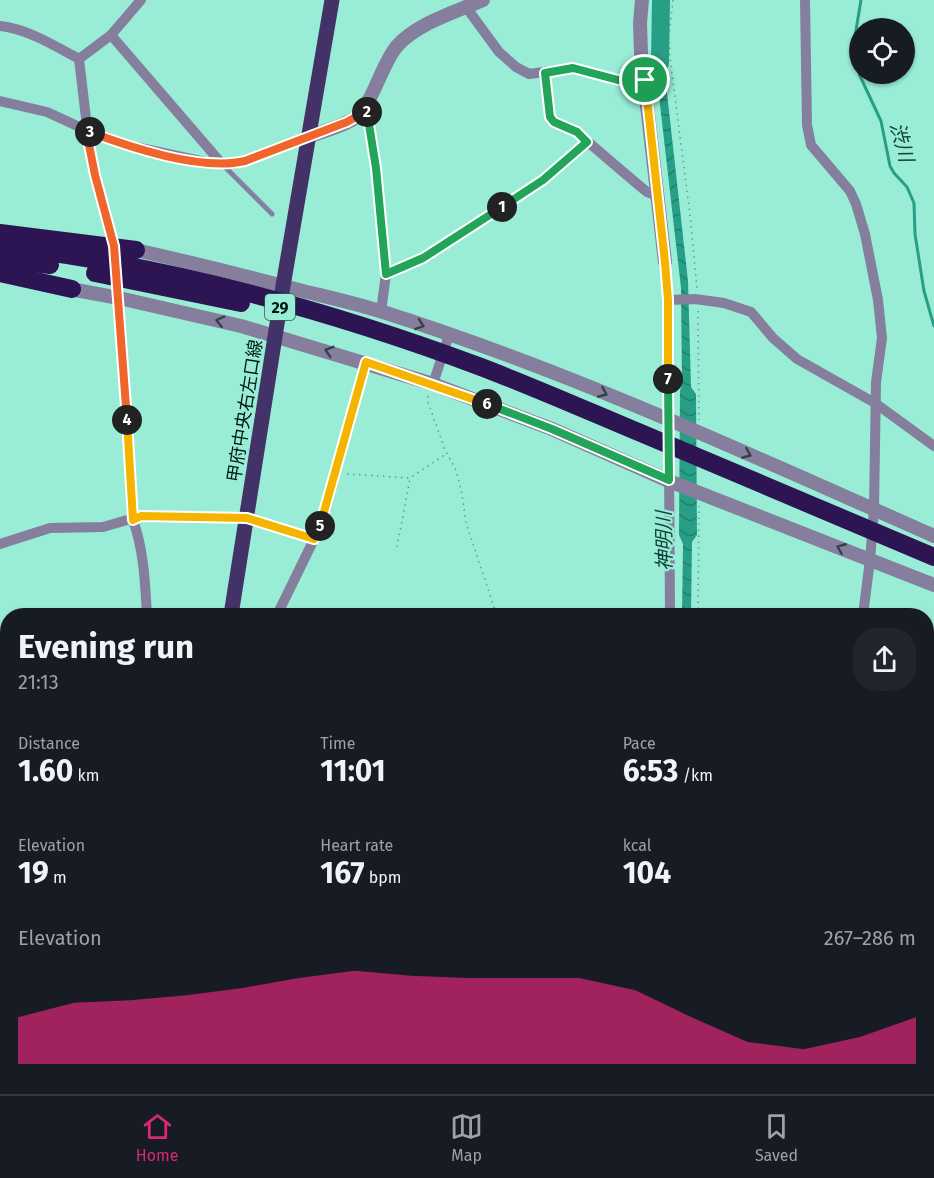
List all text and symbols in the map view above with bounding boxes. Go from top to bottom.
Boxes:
map controls [849,18,915,84]
button: locate [849,18,915,84]
pin [619,54,670,105]
icon: arrive [628,63,661,96]
pin: 2 [352,97,382,127]
text: 2 [363,102,371,121]
pin: 3 [75,117,105,147]
water label: 渋川 [885,120,919,166]
text: 3 [86,122,94,141]
pin: 1 [487,192,517,222]
text: 1 [498,197,506,216]
road number: 29 [265,294,295,320]
one-way arrow [215,315,225,328]
one-way arrow [414,318,425,330]
street label: 甲府中央右左口線 [223,338,267,484]
one-way arrow [324,346,334,358]
pin: 7 [653,364,683,394]
text: 7 [664,369,672,388]
one-way arrow [596,386,607,398]
pin: 6 [472,389,502,419]
text: 6 [482,394,492,413]
pin: 4 [112,405,142,435]
text: 4 [122,410,132,429]
one-way arrow [741,447,752,459]
water label: 神明川 [651,509,677,571]
pin: 5 [305,511,335,541]
text: 5 [316,516,324,535]
one-way arrow [836,543,847,555]
text: Evening run [18,627,194,667]
button: share [853,628,916,691]
text: 21:13 [18,670,59,694]
text: Distance [18,734,80,753]
text: Time [320,734,356,753]
text: Pace [623,734,656,753]
text: 1.60 [18,753,73,789]
text: 11:01 [320,753,386,789]
text: 6:53 [623,753,678,789]
text: km [73,766,99,785]
text: /km [678,766,713,785]
text: Elevation [18,836,85,855]
text: Heart rate [320,836,393,855]
text: kcal [623,836,651,855]
text: 19 [18,855,49,891]
text: 167 [320,855,364,891]
text: 104 [623,855,671,891]
text: m [49,868,67,887]
text: bpm [364,868,401,887]
text: Elevation [18,926,102,950]
text: 267–286 m [824,926,916,950]
tab: Home [136,1110,179,1165]
tab: Map [450,1110,483,1165]
tab: Saved [755,1110,798,1165]

